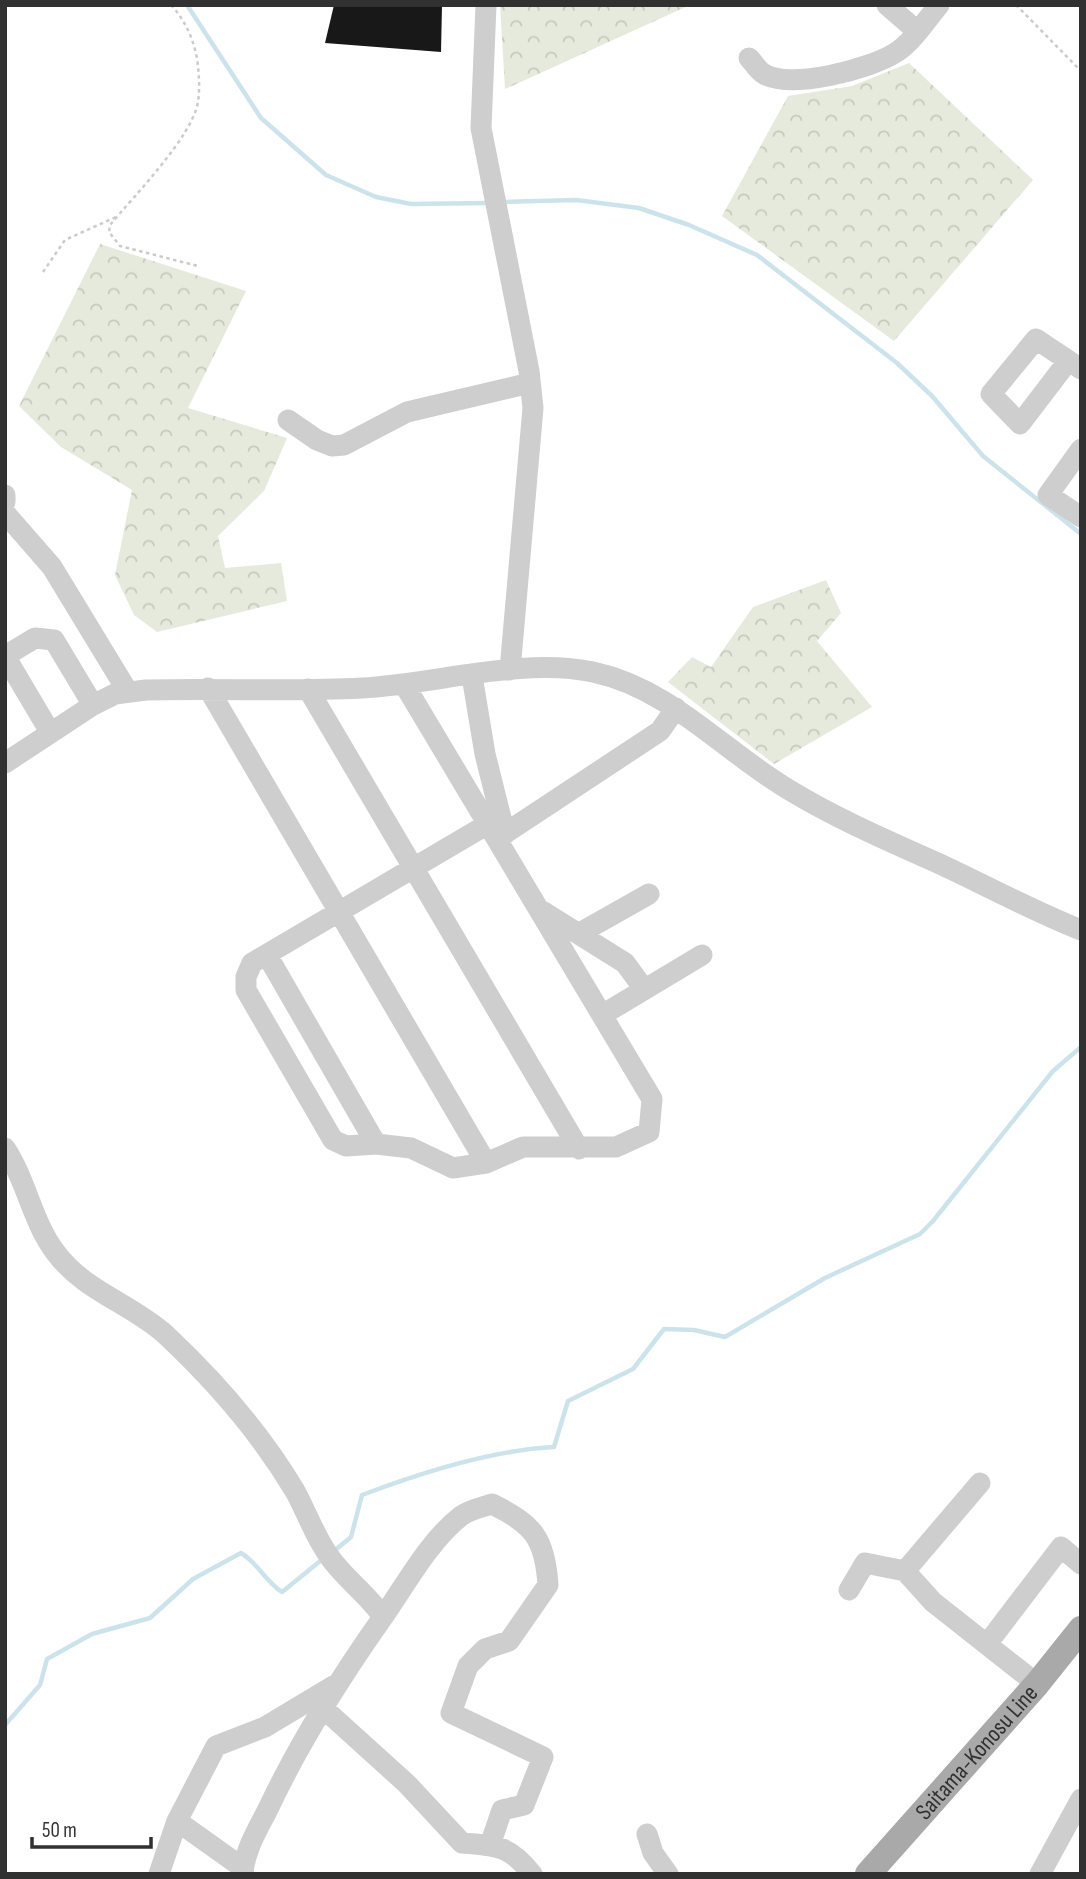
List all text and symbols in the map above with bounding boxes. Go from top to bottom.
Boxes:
street label: Saitama-Konosu Line [909,1679,1044,1826]
scale bar [32,1806,150,1850]
text: 50 m [42,1818,77,1843]

